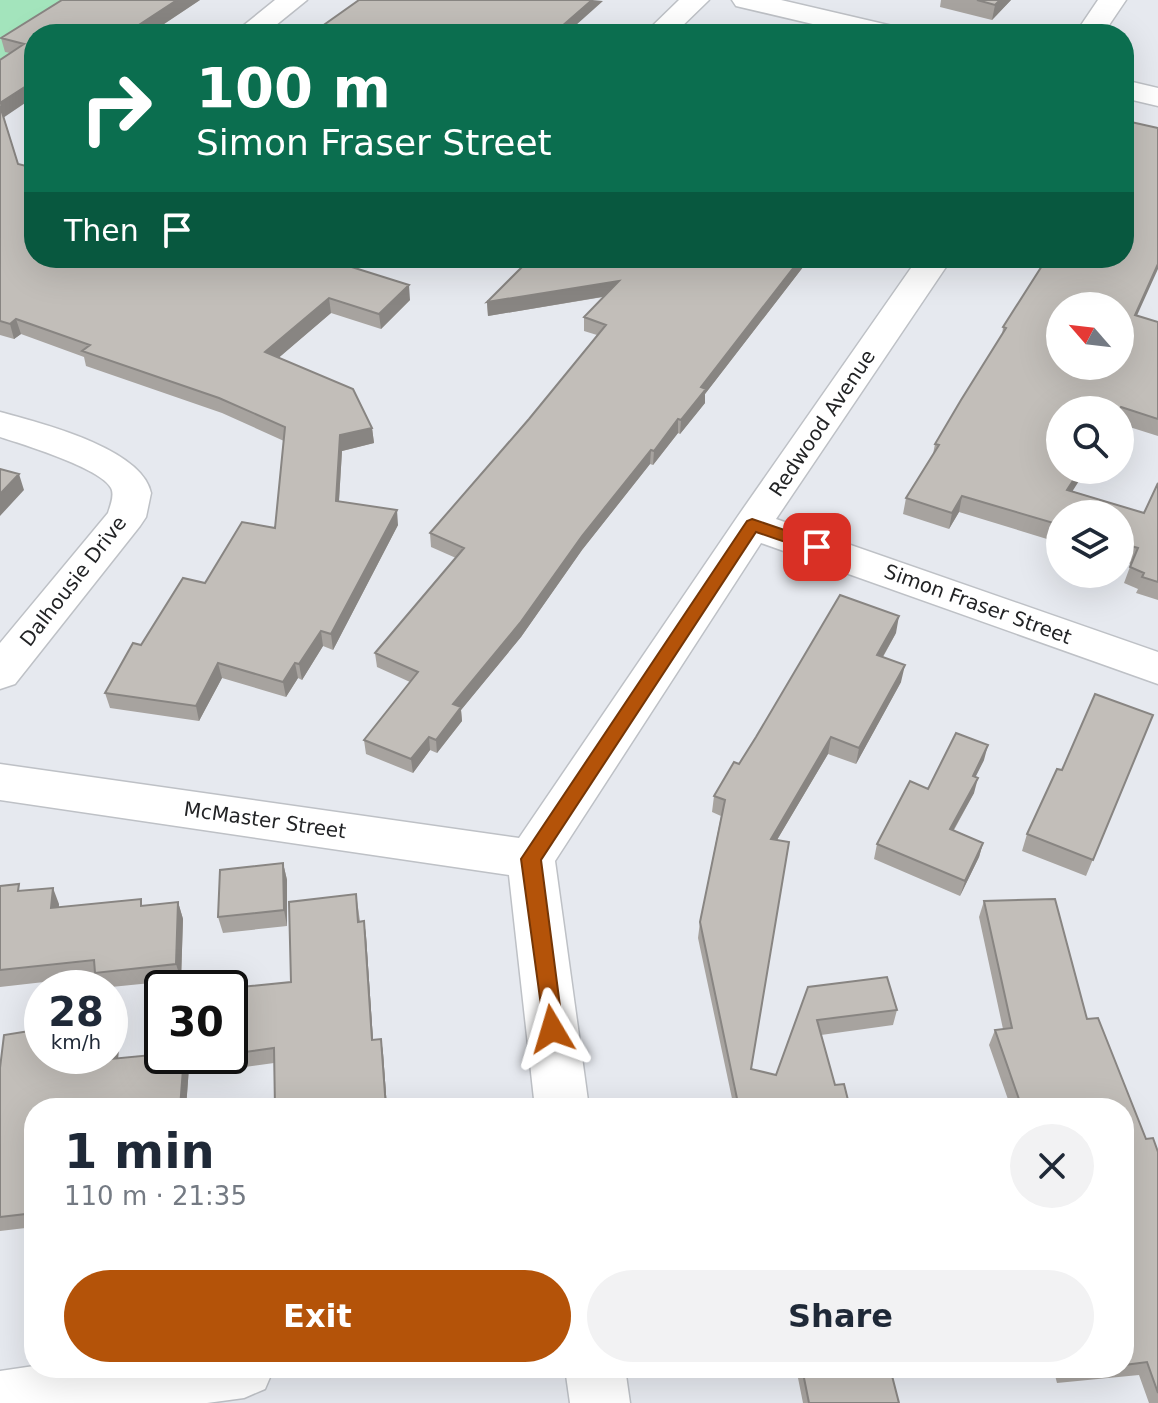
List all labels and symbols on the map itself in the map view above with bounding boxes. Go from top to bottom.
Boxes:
north arrow [1046,292,1134,380]
street label: Redwood Avenue [764,345,880,501]
street label: Dalhousie Drive [15,511,131,651]
pin [783,513,851,581]
street label: Simon Fraser Street [881,559,1075,649]
street label: McMaster Street [182,797,348,843]
speed limit sign: 30 [144,970,248,1074]
position arrow [510,987,594,1071]

